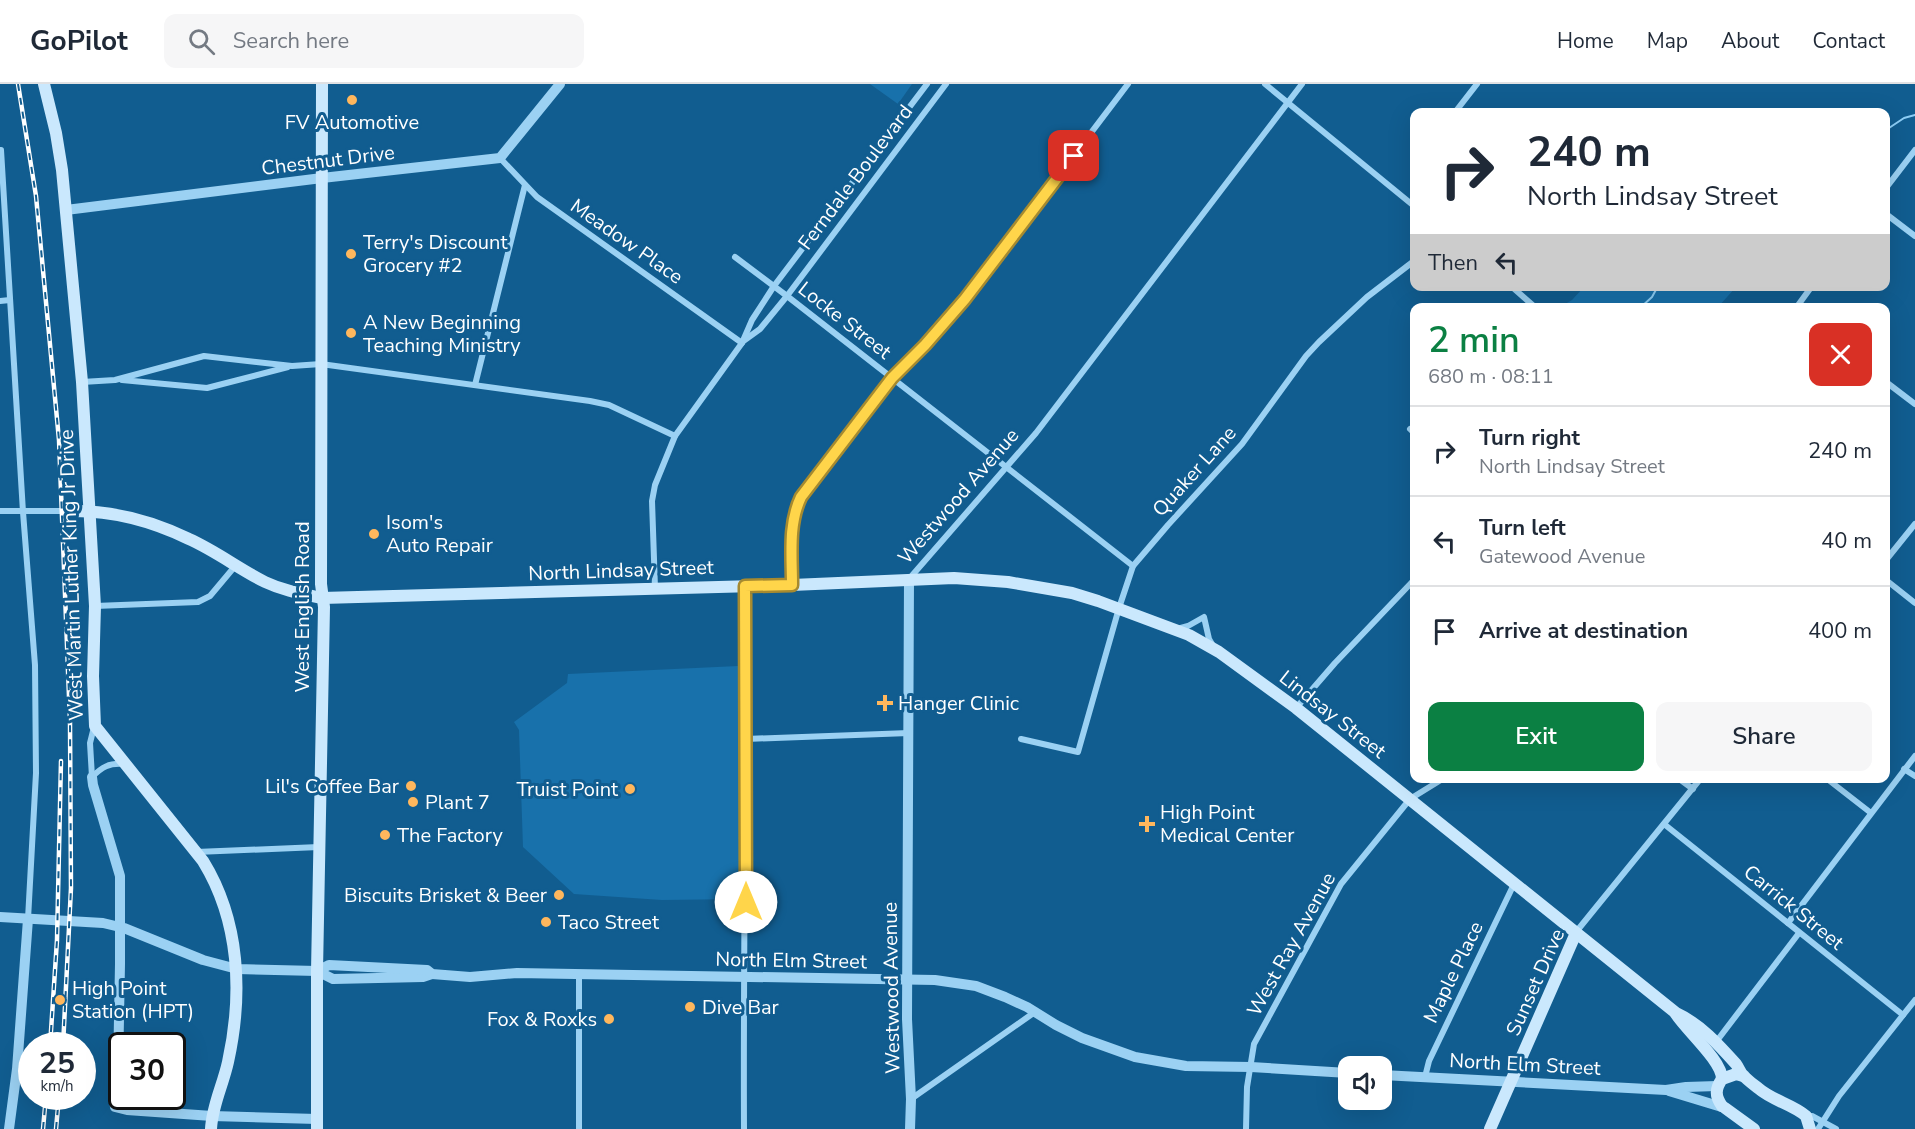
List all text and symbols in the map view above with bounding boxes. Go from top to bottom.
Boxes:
search box [164,14,584,68]
text: GoPilot [30,22,128,60]
icon: search [185,25,218,58]
text: Search here [233,26,349,56]
text: Home [1557,27,1614,55]
text: Map [1647,27,1688,55]
text: About [1721,27,1779,55]
text: Contact [1812,27,1885,55]
marker: FV Automotive [345,93,359,107]
street label: Ferndale Boulevard [792,99,919,255]
place label: FV Automotive [285,109,419,136]
text: 240 m [1527,124,1651,181]
pin [1048,130,1099,181]
icon: right [1428,132,1506,210]
street label: Chestnut Drive [260,139,396,182]
icon: arrive [1057,139,1090,172]
text: North Lindsay Street [1527,178,1778,215]
street label: Meadow Place [565,193,688,290]
place label: Terry's Discount Grocery #2 [363,229,508,279]
icon: left [1490,246,1523,279]
marker: Terry's Discount Grocery #2 [344,247,358,261]
text: Then [1428,248,1478,278]
street label: Locke Street [793,276,898,366]
place label: A New Beginning Teaching Ministry [363,309,521,359]
text: 2 min [1428,316,1520,365]
button: close [1809,323,1872,386]
marker: A New Beginning Teaching Ministry [344,326,358,340]
text: 680 m · 08:11 [1428,363,1554,390]
street label: Quaker Lane [1146,420,1242,522]
street label: Westwood Avenue [892,423,1025,570]
text: Turn right [1479,423,1580,453]
street label: West Martin Luther King Jr Drive [53,429,90,721]
icon: right [1428,435,1461,468]
text: 240 m [1808,436,1872,466]
text: North Lindsay Street [1479,453,1665,480]
place label: Isom's Auto Repair [386,509,493,559]
text: Turn left [1479,513,1566,543]
street label: West English Road [289,521,316,693]
icon: left [1428,525,1461,558]
text: 40 m [1821,526,1872,556]
marker: Isom's Auto Repair [367,527,381,541]
text: Gatewood Avenue [1479,543,1645,570]
street label: North Lindsay Street [528,554,715,587]
icon: arrive [1428,615,1461,648]
text: Arrive at destination [1479,616,1688,646]
text: 400 m [1808,616,1872,646]
street label: Lindsay Street [1274,664,1392,765]
place label: Hanger Clinic [898,690,1019,717]
marker: Hanger Clinic [876,694,894,712]
button: Exit [1428,702,1644,771]
button: Share [1656,702,1872,771]
place label: Lil's Coffee Bar [265,773,399,800]
place label: Truist Point [516,776,619,803]
marker: Lil's Coffee Bar [404,779,418,793]
marker: Truist Point [623,782,637,796]
place label: Plant 7 [425,789,490,816]
marker: Plant 7 [406,795,420,809]
place label: High Point Medical Center [1160,799,1294,849]
marker: High Point Medical Center [1138,815,1156,833]
place label: The Factory [397,822,503,849]
marker: The Factory [378,828,392,842]
street label: Carrick Street [1738,859,1850,957]
street label: West Ray Avenue [1241,868,1342,1021]
position arrow [714,870,778,934]
place label: Biscuits Brisket & Beer [344,882,547,909]
marker: Biscuits Brisket & Beer [552,888,566,902]
street label: Westwood Avenue [877,902,906,1074]
place label: Taco Street [558,909,660,936]
marker: Taco Street [539,915,553,929]
street label: Maple Place [1417,917,1490,1028]
street label: Sunset Drive [1500,924,1571,1040]
street label: North Elm Street [715,946,868,975]
place label: High Point Station (HPT) [72,975,194,1025]
marker: High Point Station (HPT) [53,993,67,1007]
place label: Dive Bar [702,994,779,1021]
marker: Dive Bar [683,1000,697,1014]
place label: Fox & Roxks [487,1006,597,1033]
marker: Fox & Roxks [602,1012,616,1026]
speed limit sign: 30 [108,1032,186,1110]
text: 25 [39,1043,75,1084]
street label: North Elm Street [1449,1047,1602,1082]
map controls [1338,1056,1392,1110]
button: sound [1338,1056,1392,1110]
text: km/h [40,1076,74,1096]

